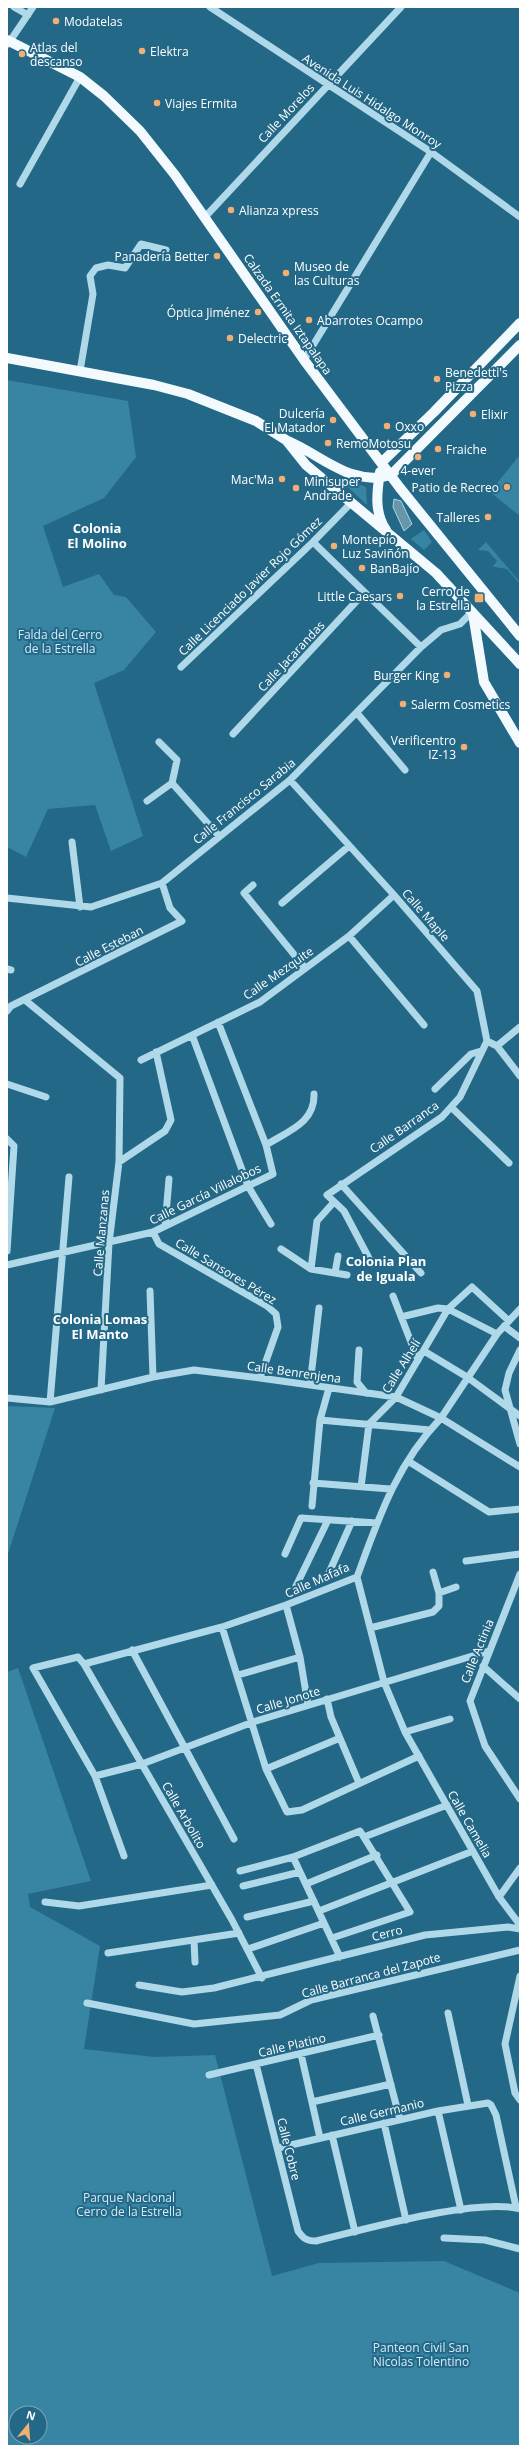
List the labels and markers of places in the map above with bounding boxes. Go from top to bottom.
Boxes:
place label: Modatelas [64,13,123,30]
marker: Modatelas [51,16,61,26]
place label: Atlas del descanso [30,39,83,70]
place label: Elektra [150,43,189,60]
marker: Elektra [137,46,147,56]
marker: Atlas del descanso [17,49,27,59]
place label: Viajes Ermita [165,95,237,112]
marker: Viajes Ermita [152,98,162,108]
place label: Alianza xpress [239,202,319,219]
marker: Alianza xpress [226,205,236,215]
place label: Panadería Better [115,248,209,265]
marker: Panadería Better [212,251,222,261]
place label: Museo de las Culturas [294,258,360,289]
marker: Museo de las Culturas [281,268,291,278]
place label: Óptica Jiménez [167,304,250,321]
marker: Óptica Jiménez [253,307,263,317]
place label: Abarrotes Ocampo [317,312,423,329]
marker: Abarrotes Ocampo [304,315,314,325]
place label: Delectric [238,330,287,347]
marker: Delectric [225,333,235,343]
place label: Benedetti's Pizza [445,364,508,395]
marker: Benedetti's Pizza [432,374,442,384]
place label: Dulcería El Matador [264,405,325,436]
place label: Elixir [481,406,508,423]
marker: Elixir [468,409,478,419]
marker: Dulcería El Matador [328,415,338,425]
place label: Oxxo [395,418,424,435]
marker: Oxxo [382,421,392,431]
place label: RemoMotosu [336,435,411,452]
marker: RemoMotosu [323,438,333,448]
place label: Fraiche [446,441,487,458]
marker: Fraiche [433,444,443,454]
marker: 4-ever [413,452,423,462]
place label: 4-ever [400,462,436,479]
place label: Mac'Ma [231,471,274,488]
place label: Minisuper Andrade [304,473,360,504]
marker: Mac'Ma [277,474,287,484]
place label: Patio de Recreo [412,479,499,496]
marker: Patio de Recreo [502,482,512,492]
marker: Minisuper Andrade [291,483,301,493]
place label: Talleres [437,509,480,526]
marker: Talleres [483,512,493,522]
place label: Montepío Luz Saviñón [342,531,409,562]
marker: Montepío Luz Saviñón [329,541,339,551]
place label: BanBajío [370,560,419,577]
marker: BanBajío [357,563,367,573]
place label: Cerro de la Estrella [416,583,470,614]
place label: Little Caesars [317,588,392,605]
marker: Little Caesars [395,591,405,601]
marker: Cerro de la Estrella [473,592,485,604]
place label: Burger King [373,667,439,684]
marker: Burger King [442,670,452,680]
place label: Salerm Cosmetics [411,696,511,713]
marker: Salerm Cosmetics [398,699,408,709]
place label: Verificentro IZ-13 [391,732,456,763]
marker: Verificentro IZ-13 [459,742,469,752]

